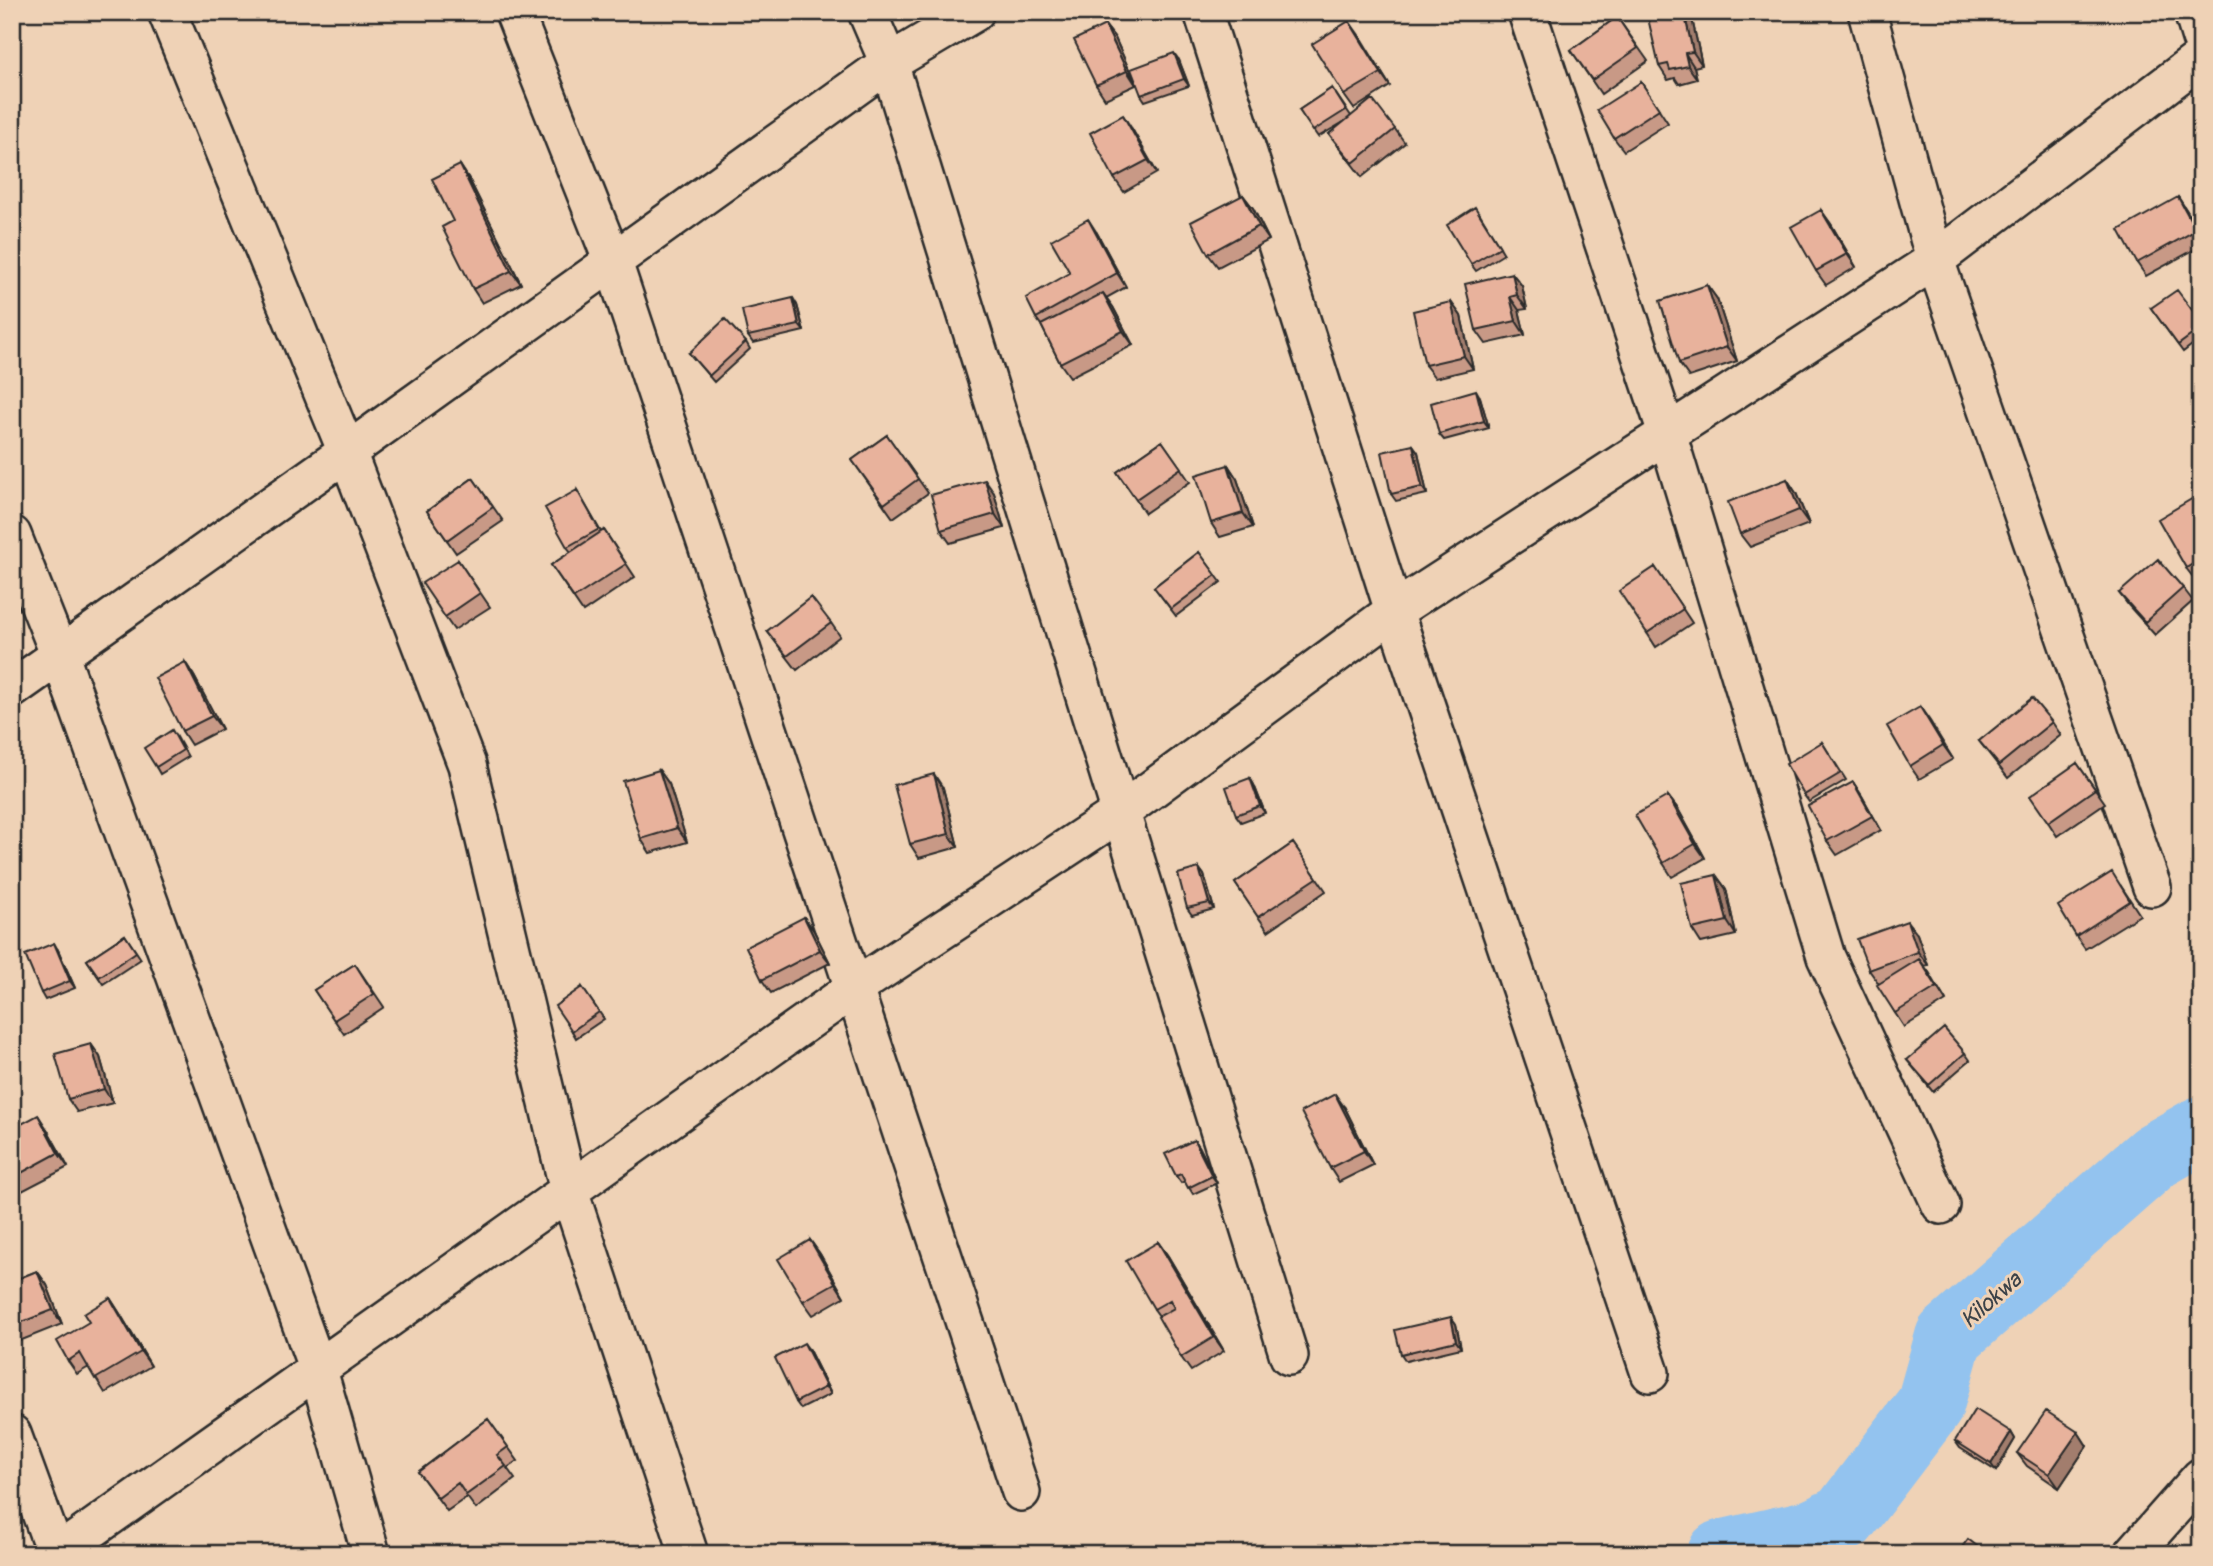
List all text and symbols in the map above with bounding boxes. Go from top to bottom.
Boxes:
water label: Kilokwa [1954,1265,2029,1334]

